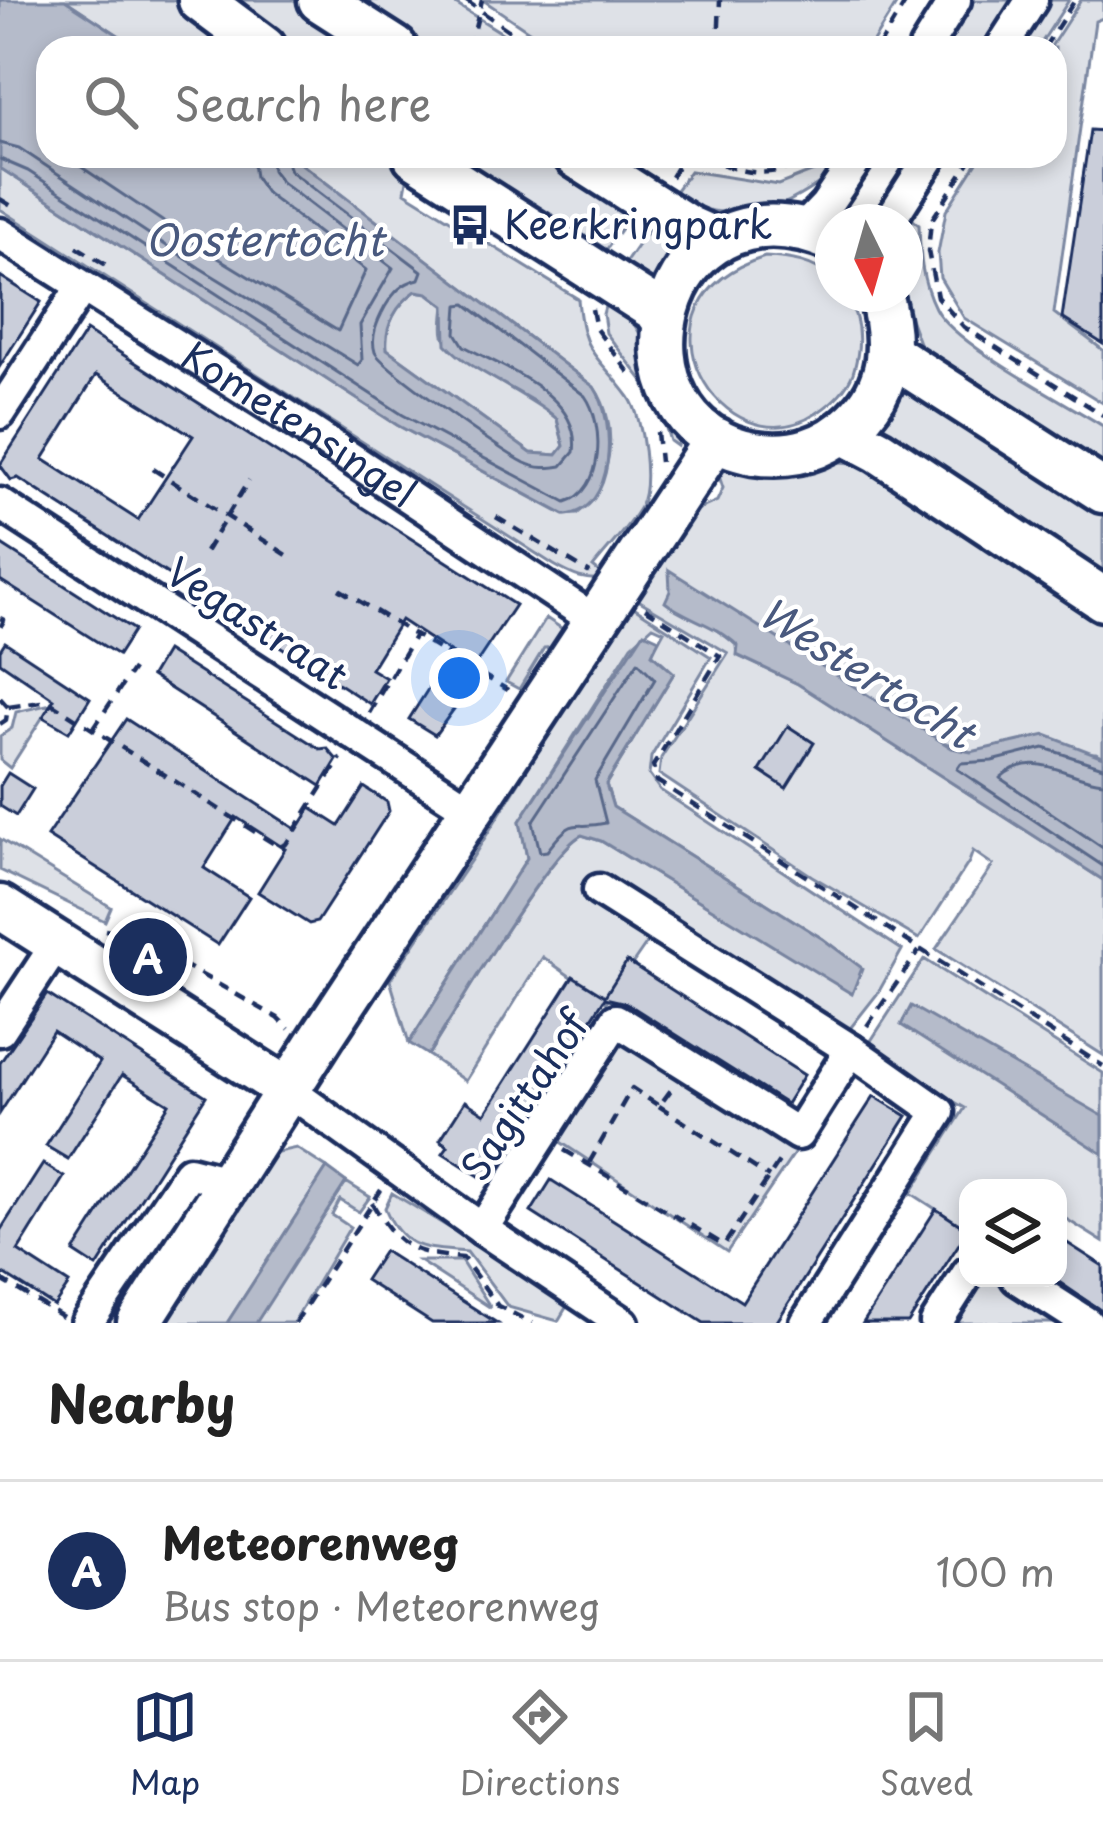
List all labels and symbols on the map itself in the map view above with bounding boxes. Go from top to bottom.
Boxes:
place label: Keerkringpark [504,193,772,252]
bus stop icon: Keerkringpark [447,202,493,248]
north arrow [815,204,923,312]
water label: Oostertocht [144,207,388,270]
street label: Kometensingel [171,324,429,521]
street label: Vegastraat [156,541,361,703]
water label: Westertocht [747,579,991,765]
your location [429,648,489,708]
pin: A [109,912,187,1002]
street label: Sagittahof [444,995,603,1191]

